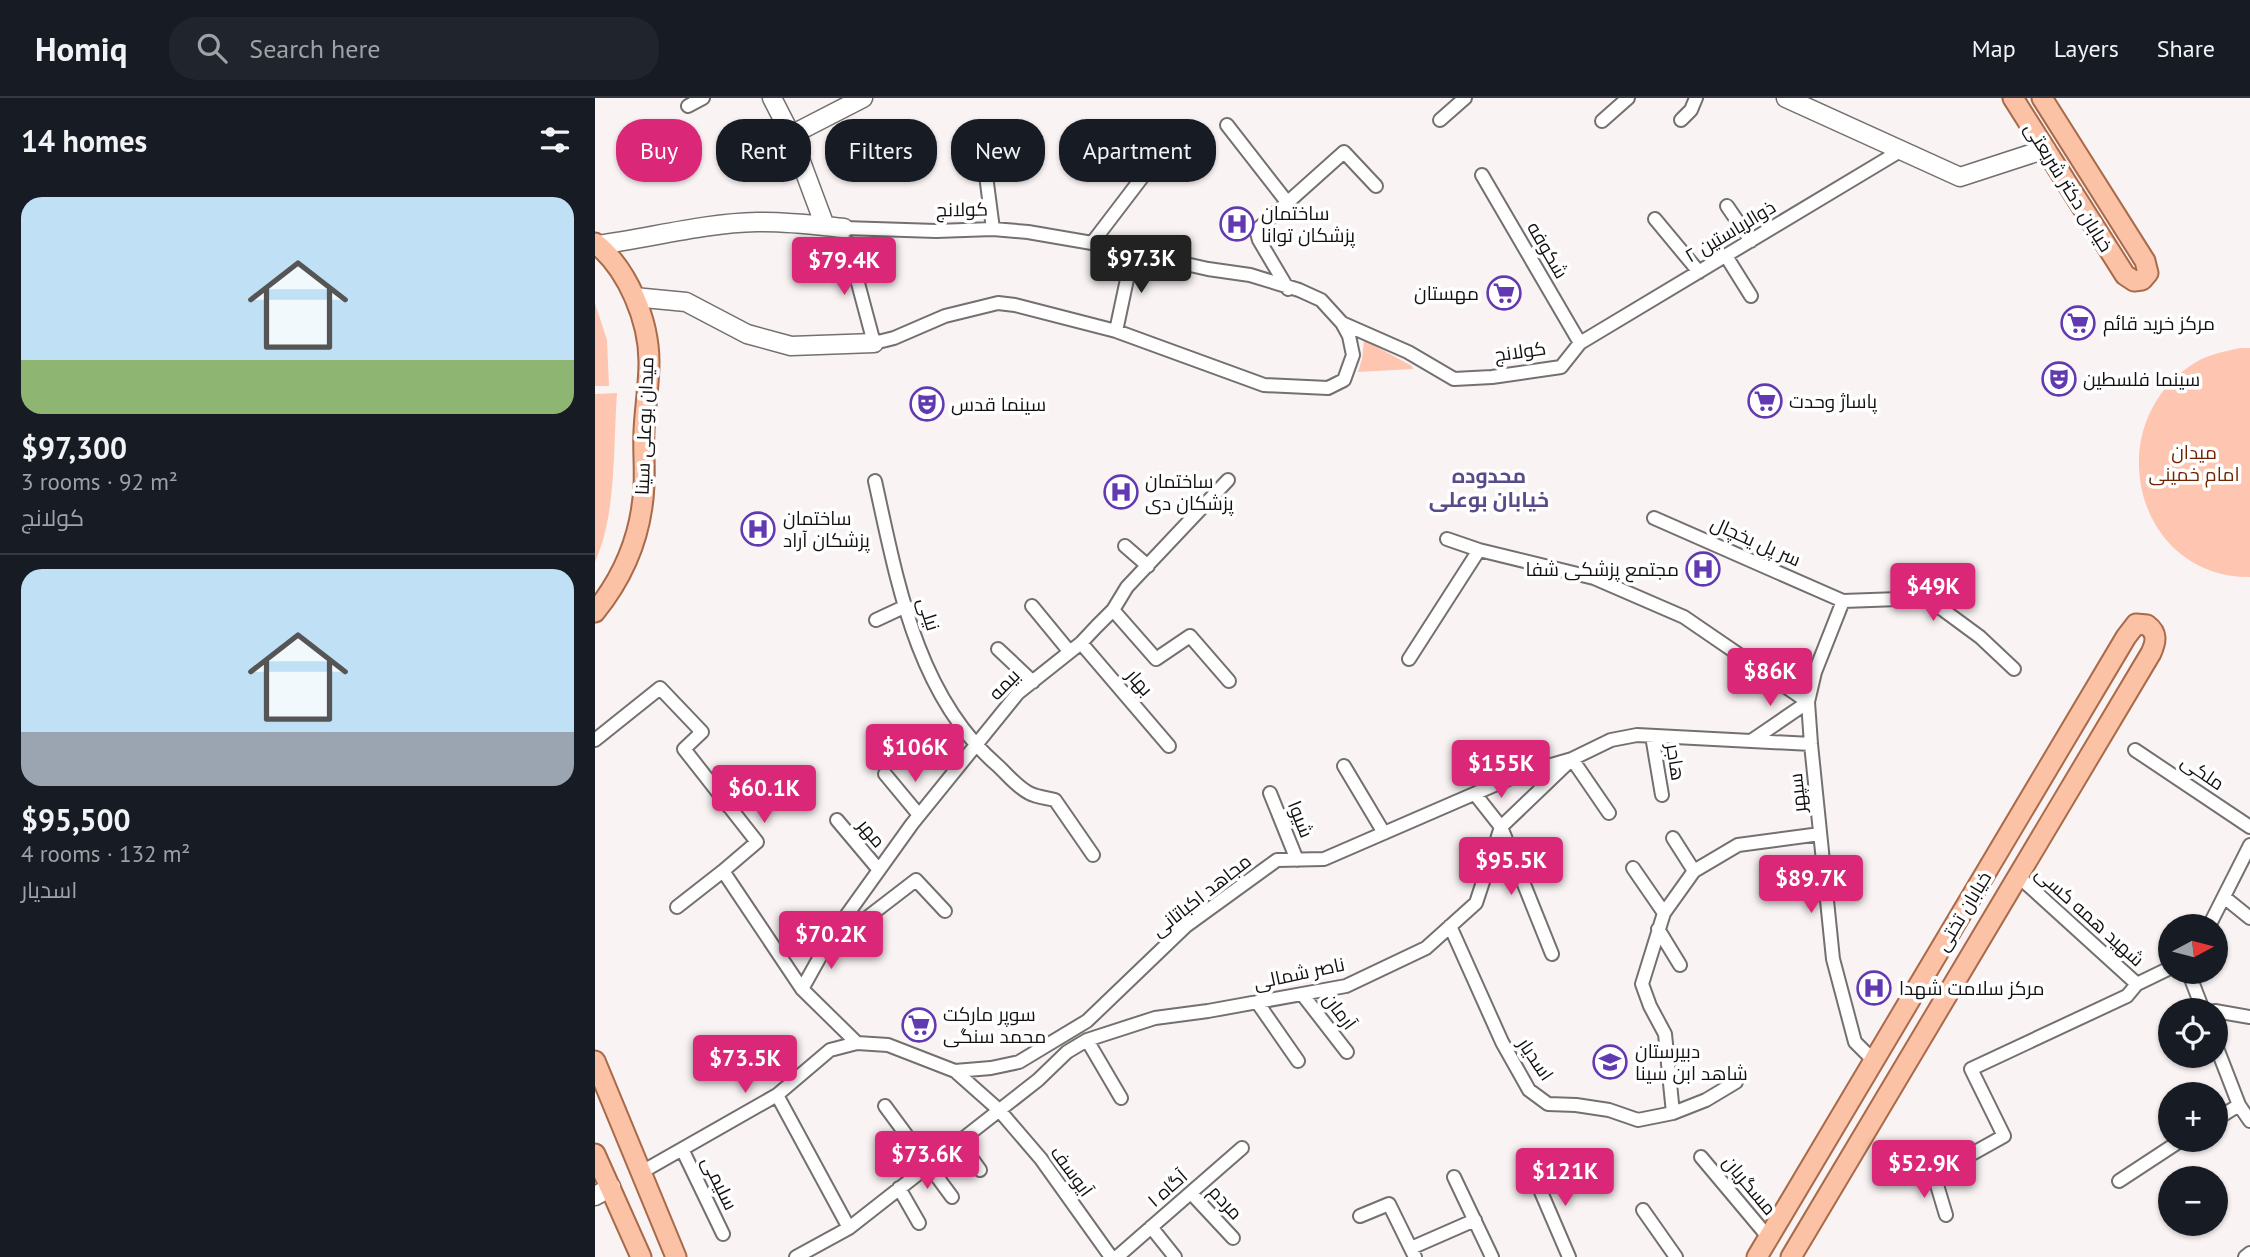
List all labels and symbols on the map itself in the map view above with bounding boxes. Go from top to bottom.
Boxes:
street label: خیابان دکتر شریعتی [2020,118,2118,256]
street label: ذوالریاستین ۲ [1680,195,1780,267]
street label: کولانج [936,197,988,223]
place label: ساختمان پزشکان توانا [1261,201,1355,248]
hospital icon: ساختمان پزشکان توانا [1218,205,1256,243]
street label: شکوفه [1522,217,1574,283]
pin: $97.3K [1084,236,1198,295]
pin: $79.4K [787,238,901,297]
supermarket icon: مهستان [1485,274,1523,312]
place label: مهستان [1414,281,1479,305]
supermarket icon: مرکز خرید قائم [2059,304,2097,342]
place label: مرکز خرید قائم [2103,311,2215,337]
street label: کولانج [1493,335,1548,368]
street label: میدان بوعلی سینا [630,356,658,496]
theatre icon: سینما فلسطین [2040,360,2078,398]
place label: سینما فلسطین [2083,367,2200,391]
supermarket icon: پاساژ وحدت [1746,382,1784,420]
theatre icon: سینما قدس [908,385,946,423]
place label: پاساژ وحدت [1789,389,1877,414]
place label: سینما قدس [951,392,1046,416]
park label: میدان امام خمینی [2148,440,2240,488]
district label: محدوده خیابان بوعلی [1429,462,1549,513]
place label: ساختمان پزشکان دی [1145,469,1234,516]
hospital icon: ساختمان پزشکان دی [1102,473,1140,511]
place label: ساختمان پزشکان آراد [783,506,870,553]
hospital icon: ساختمان پزشکان آراد [739,510,777,548]
street label: سر پل یخچال [1707,511,1805,572]
hospital icon: مجتمع پزشکی شفا [1684,550,1722,588]
place label: مجتمع پزشکی شفا [1526,557,1679,583]
pin: $49K [1892,564,1974,623]
street label: نیلی [912,594,946,634]
pin: $86K [1729,648,1811,708]
street label: بیمه [983,663,1025,705]
street label: بهار [1121,663,1158,701]
pin: $106K [866,724,964,784]
pin: $155K [1452,740,1550,800]
street label: هاجر [1661,741,1691,782]
street label: ملکی [2177,749,2229,795]
pin: $60.1K [707,766,821,825]
street label: سپهر [1783,772,1811,815]
street label: شیوا [1283,797,1319,841]
street label: مهر [852,813,891,852]
pin: $95.5K [1454,838,1568,897]
street label: مجاهد اکباتانی [1146,848,1256,942]
pin: $89.7K [1754,856,1868,915]
street label: شهید همه کسی [2031,861,2149,971]
street label: خیابان تختی [1930,867,1996,955]
pin: $70.2K [774,912,888,971]
north arrow [2158,914,2228,984]
street label: ناصر شمالی [1251,952,1347,994]
hospital icon: مرکز سلامت شهدا [1855,969,1893,1007]
place label: مرکز سلامت شهدا [1899,976,2044,1000]
street label: آرمان [1318,988,1362,1034]
place label: سوپر مارکت محمد سنگی [943,1002,1046,1048]
supermarket icon: سوپر مارکت محمد سنگی [900,1006,938,1044]
street label: اسدیار [1512,1032,1559,1085]
pin: $73.5K [688,1035,802,1095]
place label: دبیرستان شاهد ابن سینا [1635,1039,1748,1085]
school or university icon: دبیرستان شاهد ابن سینا [1591,1043,1629,1081]
pin: $73.6K [870,1132,984,1191]
pin: $52.9K [1867,1140,1981,1200]
street label: آیوسف [1046,1141,1098,1201]
pin: $121K [1516,1148,1614,1208]
street label: مسگریان [1718,1150,1782,1220]
street label: سلیمی [697,1152,743,1214]
street label: آگاه ۱ [1142,1164,1192,1212]
street label: مردم [1202,1180,1248,1226]

